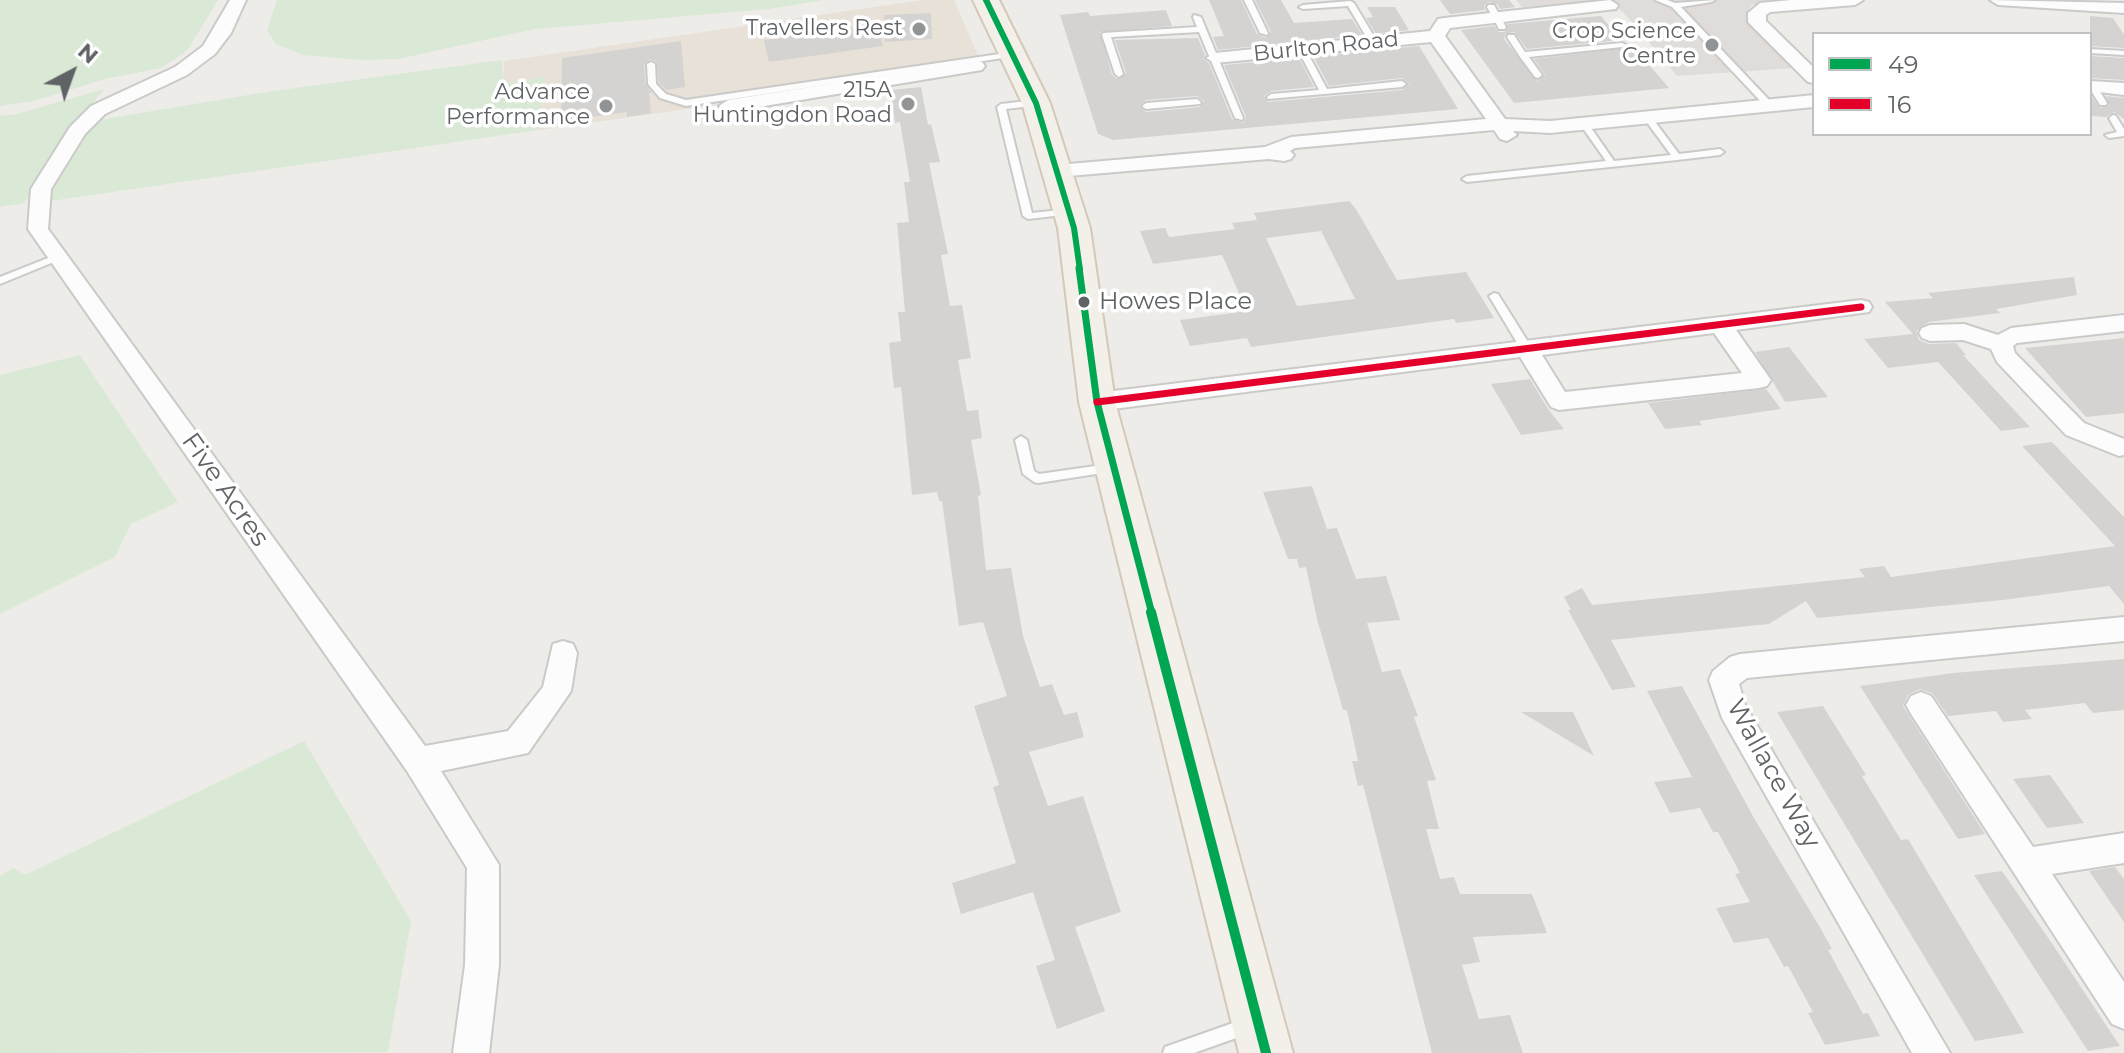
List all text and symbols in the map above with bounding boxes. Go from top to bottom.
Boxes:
place label: Travellers Rest [746,16,903,42]
place label: Crop Science Centre [1552,19,1696,70]
marker: Travellers Rest [910,20,928,38]
street label: Burlton Road [1252,26,1400,68]
north arrow [32,32,112,112]
legend [1812,32,2092,136]
marker: Crop Science Centre [1703,36,1721,54]
text: N [73,37,104,70]
text: 49 [1888,50,1918,79]
place label: 215A Huntingdon Road [693,78,892,130]
place label: Advance Performance [446,80,590,132]
text: 16 [1888,90,1911,119]
marker: 215A Huntingdon Road [899,95,917,113]
marker: Advance Performance [597,97,615,115]
place label: Howes Place [1099,288,1252,316]
marker: Howes Place [1076,294,1092,310]
street label: Five Acres [175,427,275,553]
street label: Wallace Way [1719,694,1827,854]

